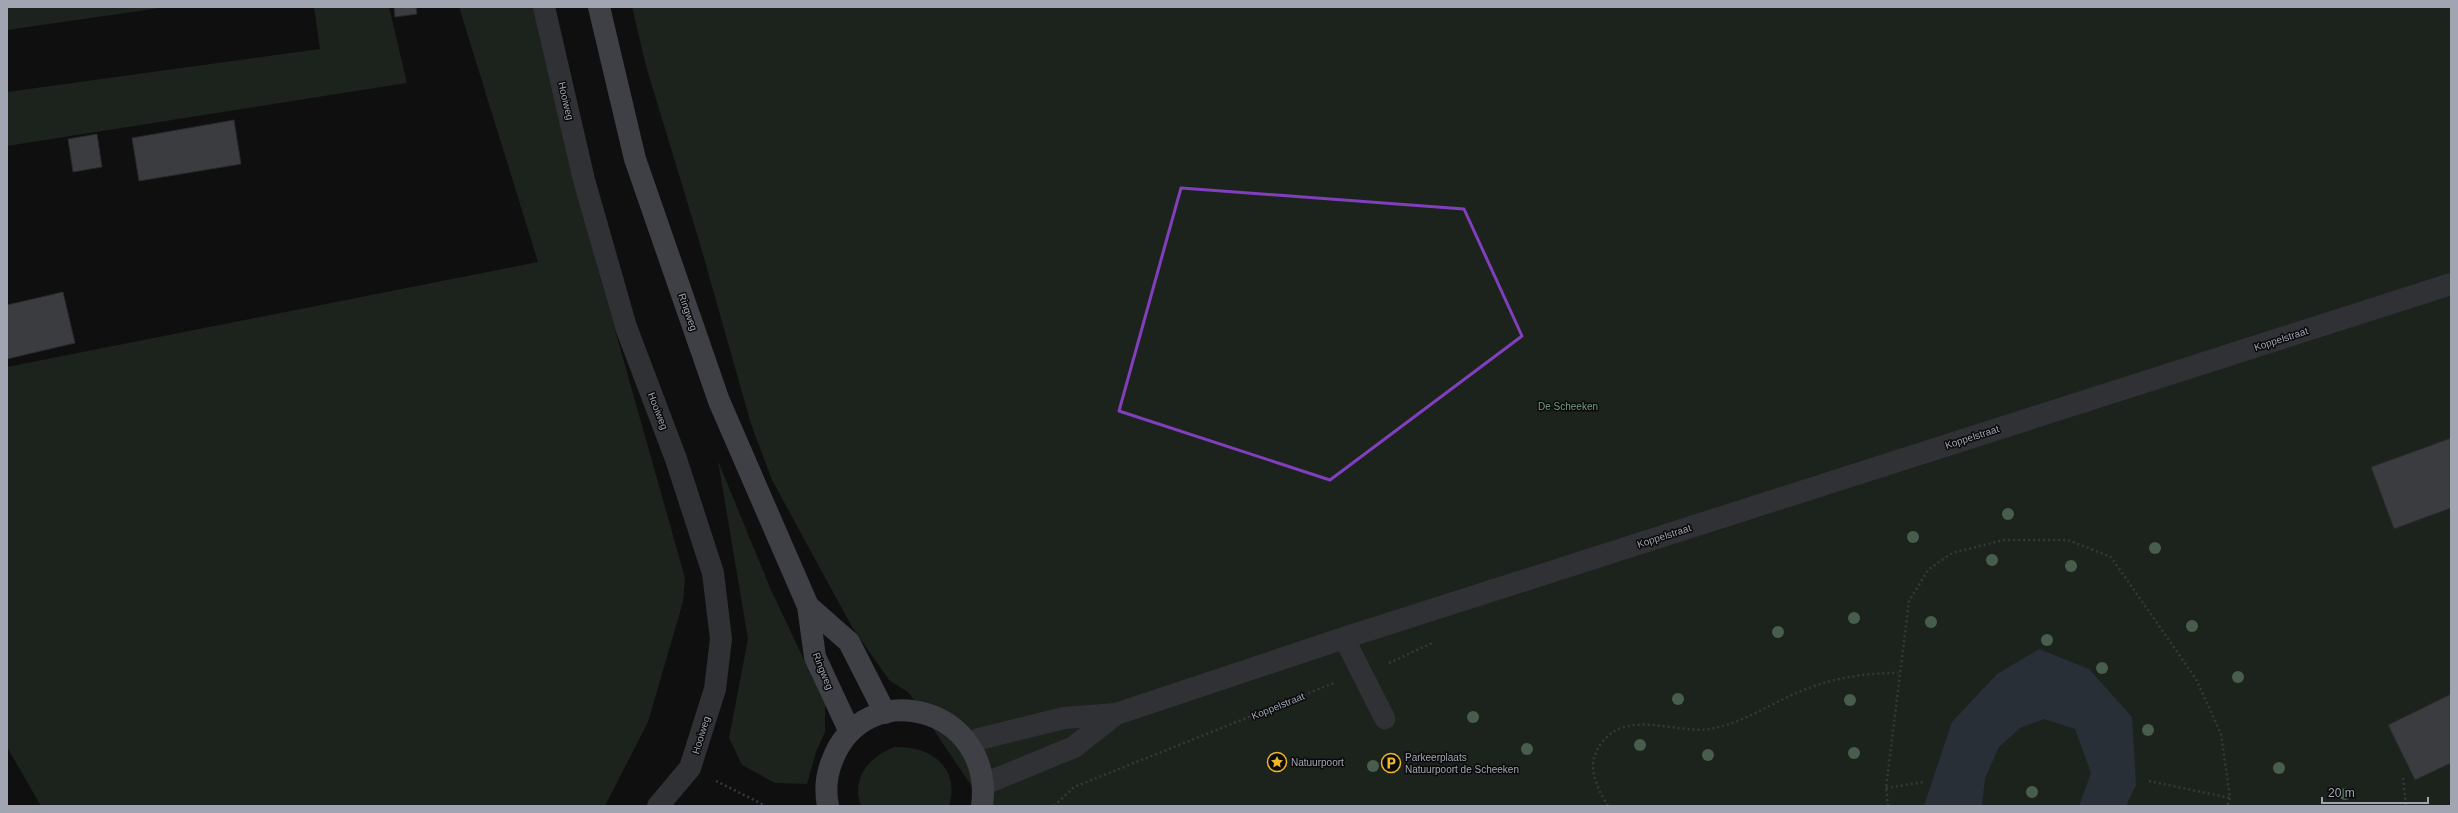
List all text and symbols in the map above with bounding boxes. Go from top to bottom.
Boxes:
street label: Hooiweg [556,81,576,121]
street label: Ringweg [676,292,700,332]
street label: Koppelstraat [2253,325,2310,353]
street label: Hooiweg [646,391,670,431]
park label: De Scheeken [1538,401,1598,412]
street label: Koppelstraat [1944,423,2001,451]
street label: Koppelstraat [1636,522,1693,550]
street label: Ringweg [811,651,835,691]
street label: Koppelstraat [1250,690,1306,722]
street label: Hooiweg [690,715,712,755]
place icon: Natuurpoort [1266,751,1288,773]
parking icon: Parkeerplaats Natuurpoort de Scheeken [1380,752,1402,774]
place label: Parkeerplaats Natuurpoort de Scheeken [1405,752,1519,775]
place label: Natuurpoort [1291,757,1344,768]
scale bar [2322,779,2428,805]
text: 20 m [2328,786,2355,800]

